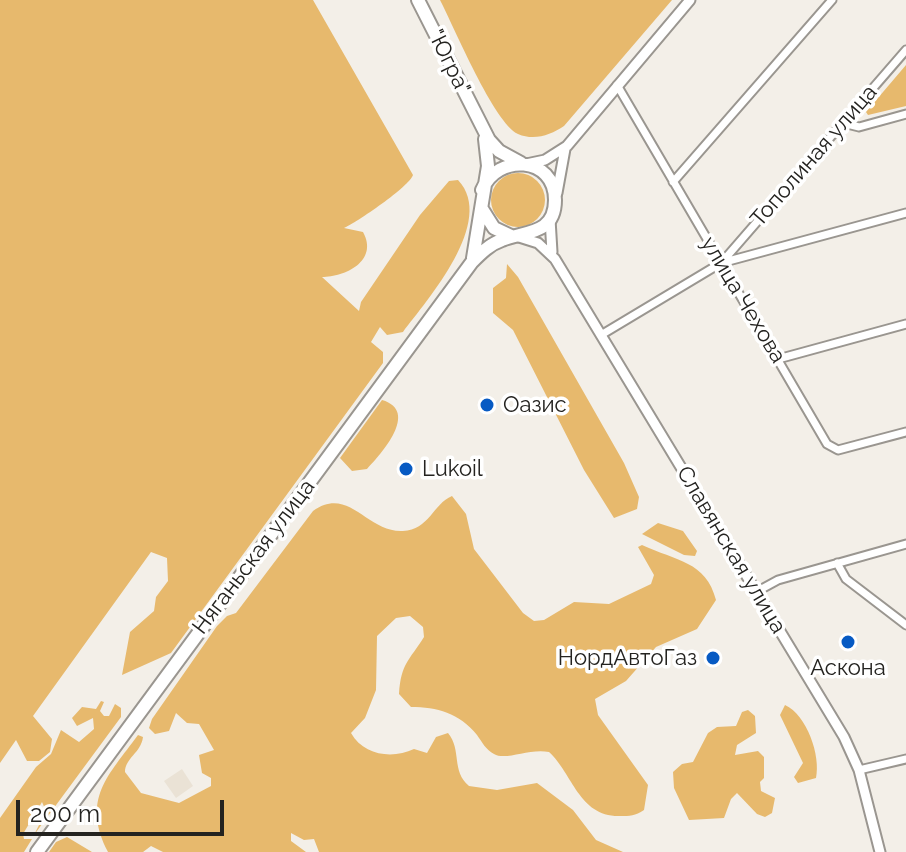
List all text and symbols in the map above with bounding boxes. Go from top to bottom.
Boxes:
street label: "Югра" [422,25,476,99]
street label: Тополиная улица [745,80,883,232]
street label: улица Чехова [695,232,791,368]
place label: Оазис [503,392,567,418]
marker: Оазис [478,396,496,414]
place label: Lukoil [422,456,483,482]
marker: Lukoil [397,460,415,478]
street label: Славянская улица [671,462,791,638]
street label: Няганьская улица [187,474,321,640]
marker: Аскона [839,633,857,651]
place label: НордАвтоГаз [558,645,697,671]
marker: НордАвтоГаз [704,649,722,667]
place label: Аскона [810,655,886,681]
scale bar [20,784,228,834]
text: 200 m [30,799,100,828]

